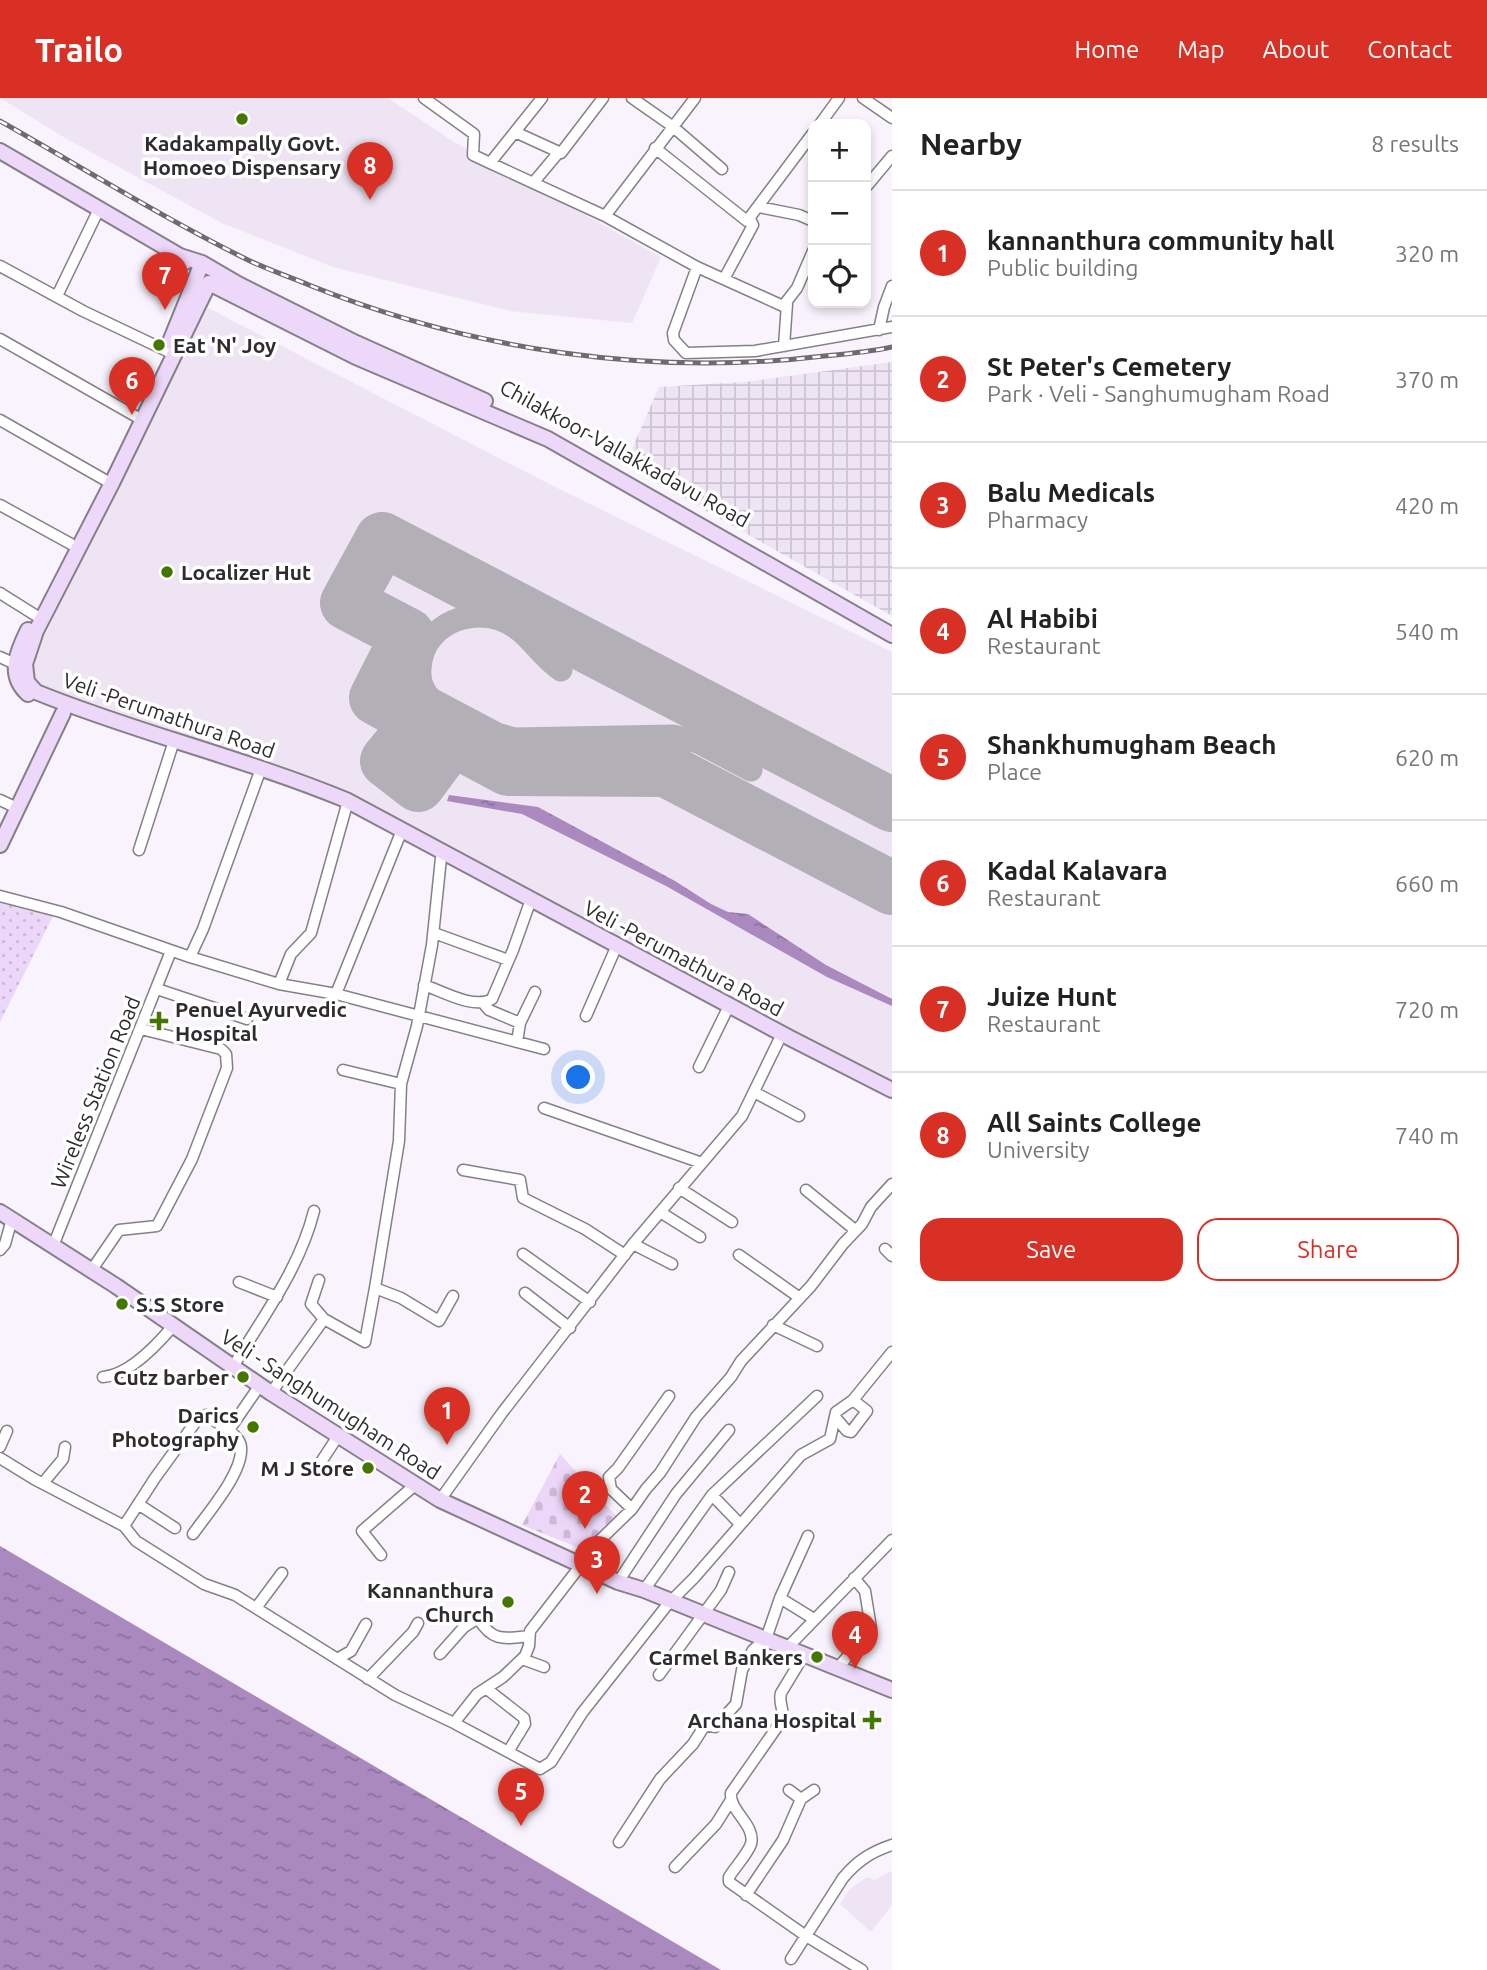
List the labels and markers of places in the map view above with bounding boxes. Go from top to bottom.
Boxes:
marker: Kadakampally Govt. Homoeo Dispensary [234,111,250,127]
place label: Kadakampally Govt. Homoeo Dispensary [143,131,341,179]
pin: 8 [347,142,393,200]
pin: 7 [142,252,188,310]
place label: Eat 'N' Joy [173,333,276,357]
marker: Eat 'N' Joy [151,337,167,353]
pin: 6 [109,357,155,415]
place label: Localizer Hut [181,560,311,584]
marker: Localizer Hut [159,564,175,580]
place label: Penuel Ayurvedic Hospital [175,997,347,1045]
marker: Penuel Ayurvedic Hospital [149,1011,169,1031]
place label: S.S Store [136,1292,224,1316]
marker: S.S Store [114,1296,130,1312]
place label: Cutz barber [113,1365,229,1389]
marker: Cutz barber [235,1369,251,1385]
pin: 1 [424,1387,470,1445]
place label: Darics Photography [111,1403,239,1451]
marker: Darics Photography [245,1419,261,1435]
place label: M J Store [261,1456,354,1480]
marker: M J Store [360,1460,376,1476]
pin: 2 [562,1471,608,1529]
pin: 3 [574,1536,620,1594]
place label: Kannanthura Church [367,1578,494,1626]
marker: Kannanthura Church [500,1594,516,1610]
pin: 4 [832,1611,878,1669]
place label: Carmel Bankers [648,1645,803,1669]
marker: Carmel Bankers [809,1649,825,1665]
place label: Archana Hospital [687,1708,856,1732]
marker: Archana Hospital [862,1710,882,1730]
pin: 5 [498,1768,544,1826]

